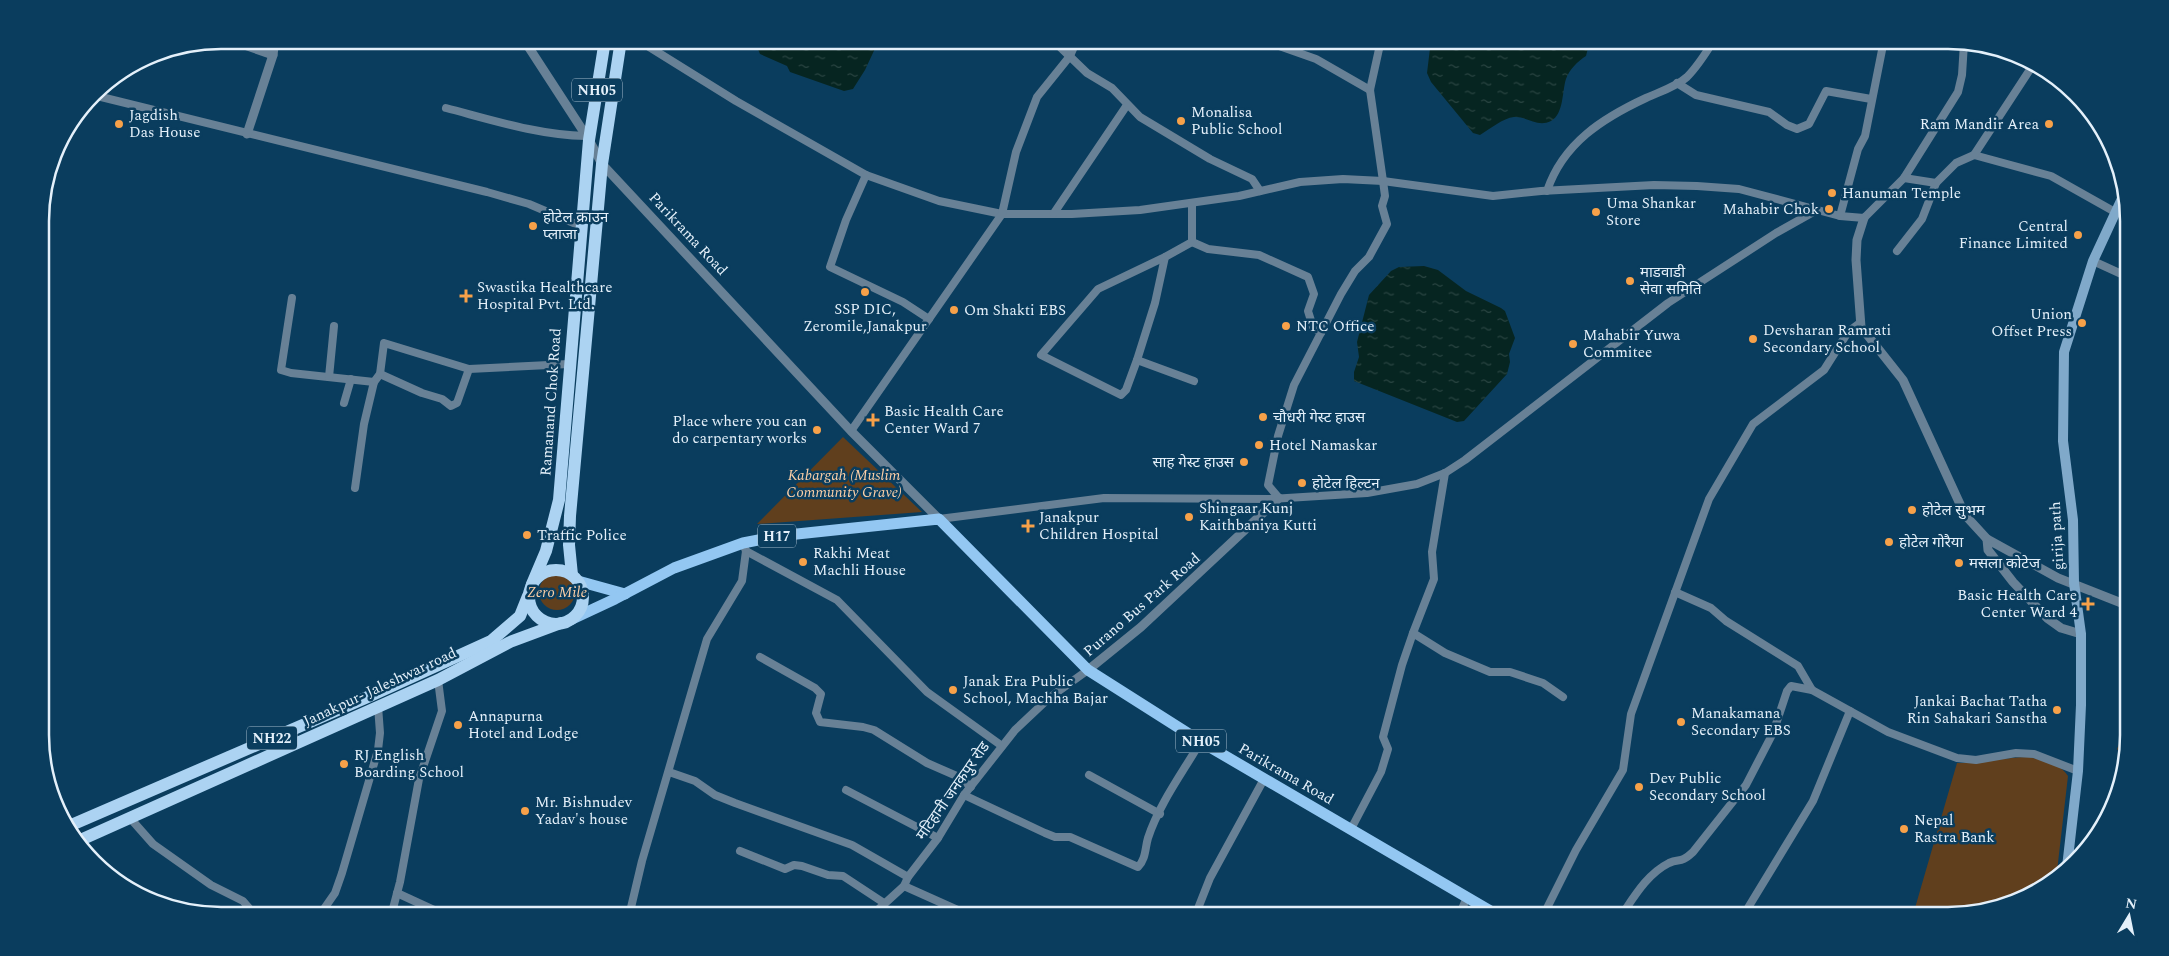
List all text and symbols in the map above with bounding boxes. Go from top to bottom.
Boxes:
road number: NH05 [572,78,622,102]
place label: Monalisa Public School [1191,101,1282,141]
place label: Jagdish Das House [129,104,201,144]
place label: Ram Mandir Area [1920,113,2040,136]
marker: Monalisa Public School [1175,115,1187,127]
marker: Jagdish Das House [113,118,125,130]
marker: Ram Mandir Area [2043,118,2055,130]
place label: Hanuman Temple [1842,182,1961,205]
street label: Parikrama Road [643,187,733,281]
marker: Hanuman Temple [1826,187,1838,199]
place label: Uma Shankar Store [1606,192,1696,232]
place label: Mahabir Chok [1723,198,1819,221]
marker: Mahabir Chok [1823,203,1835,215]
place label: होटेल क्राउन प्लाजा [543,206,609,246]
marker: Uma Shankar Store [1590,206,1602,218]
place label: Central Finance Limited [1959,215,2068,255]
marker: होटेल क्राउन प्लाजा [527,220,539,232]
marker: Central Finance Limited [2072,229,2084,241]
place label: माडवाडी सेवा समिति [1640,261,1702,301]
marker: माडवाडी सेवा समिति [1624,275,1636,287]
place label: Swastika Healthcare Hospital Pvt. Ltd. [477,276,612,316]
marker: SSP DIC, Zeromile,Janakpur [859,286,871,298]
marker: Swastika Healthcare Hospital Pvt. Ltd. [459,289,473,303]
place label: SSP DIC, Zeromile,Janakpur [803,298,927,338]
place label: Om Shakti EBS [964,299,1066,322]
place label: Union Offset Press [1991,303,2072,343]
marker: Om Shakti EBS [948,304,960,316]
place label: NTC Office [1296,315,1374,338]
marker: Union Offset Press [2076,317,2088,329]
place label: Devsharan Ramrati Secondary School [1763,319,1891,359]
marker: NTC Office [1280,320,1292,332]
place label: Mahabir Yuwa Commitee [1583,324,1681,364]
street label: Ramanand Chok Road [534,327,568,477]
marker: Devsharan Ramrati Secondary School [1747,333,1759,345]
marker: Mahabir Yuwa Commitee [1567,338,1579,350]
place label: Basic Health Care Center Ward 7 [884,400,1004,440]
place label: चौधरी गेस्ट हाउस [1273,406,1366,429]
place label: Place where you can do carpentary works [672,410,807,450]
marker: चौधरी गेस्ट हाउस [1257,411,1269,423]
marker: Basic Health Care Center Ward 7 [866,413,880,427]
marker: Place where you can do carpentary works [811,424,823,436]
place label: Hotel Namaskar [1269,434,1377,457]
marker: Hotel Namaskar [1253,439,1265,451]
place label: साह गेस्ट हाउस [1152,451,1235,474]
marker: साह गेस्ट हाउस [1238,456,1250,468]
park label: Kabargah (Muslim Community Grave) [786,464,902,504]
place label: होटेल हिल्टन [1312,472,1380,495]
marker: होटेल हिल्टन [1296,477,1308,489]
place label: Shingaar Kunj Kaithbaniya Kutti [1199,497,1317,537]
place label: होटेल सुभम [1922,499,1986,522]
street label: girija path [2044,501,2070,571]
marker: होटेल सुभम [1906,504,1918,516]
place label: Janakpur Children Hospital [1039,506,1159,546]
marker: Shingaar Kunj Kaithbaniya Kutti [1183,511,1195,523]
marker: Janakpur Children Hospital [1021,519,1035,533]
place label: Traffic Police [537,524,627,547]
road number: H17 [758,524,796,548]
marker: Traffic Police [521,529,533,541]
place label: होटेल गोरैया [1899,531,1964,554]
marker: होटेल गोरैया [1883,536,1895,548]
place label: Rakhi Meat Machli House [813,542,906,582]
street label: Purano Bus Park Road [1078,547,1206,663]
place label: मसला कोटेज [1969,552,2041,575]
marker: Rakhi Meat Machli House [797,556,809,568]
marker: मसला कोटेज [1953,557,1965,569]
park label: Zero Mile [527,581,587,604]
place label: Basic Health Care Center Ward 4 [1957,584,2077,624]
marker: Basic Health Care Center Ward 4 [2081,597,2095,611]
street label: Janakpur- Jaleshwar road [300,641,460,733]
place label: Janak Era Public School, Machha Bajar [963,670,1108,710]
marker: Janak Era Public School, Machha Bajar [947,684,959,696]
place label: Jankai Bachat Tatha Rin Sahakari Sanstha [1907,690,2048,730]
place label: Manakamana Secondary EBS [1691,702,1791,742]
marker: Jankai Bachat Tatha Rin Sahakari Sanstha [2051,704,2063,716]
place label: Annapurna Hotel and Lodge [468,705,579,745]
marker: Manakamana Secondary EBS [1675,716,1687,728]
marker: Annapurna Hotel and Lodge [452,719,464,731]
road number: NH22 [247,726,297,750]
road number: NH05 [1176,729,1226,752]
street label: मटिहानी जनकपुर रोड [910,736,996,845]
street label: Parikrama Road [1234,737,1338,811]
place label: RJ English Boarding School [354,744,464,784]
marker: RJ English Boarding School [338,758,350,770]
place label: Dev Public Secondary School [1649,767,1766,807]
marker: Dev Public Secondary School [1633,781,1645,793]
place label: Mr. Bishnudev Yadav's house [535,791,633,831]
marker: Mr. Bishnudev Yadav's house [519,805,531,817]
place label: Nepal Rastra Bank [1914,809,1995,849]
marker: Nepal Rastra Bank [1898,823,1910,835]
north arrow [2104,891,2154,941]
text: N [2124,892,2139,915]

